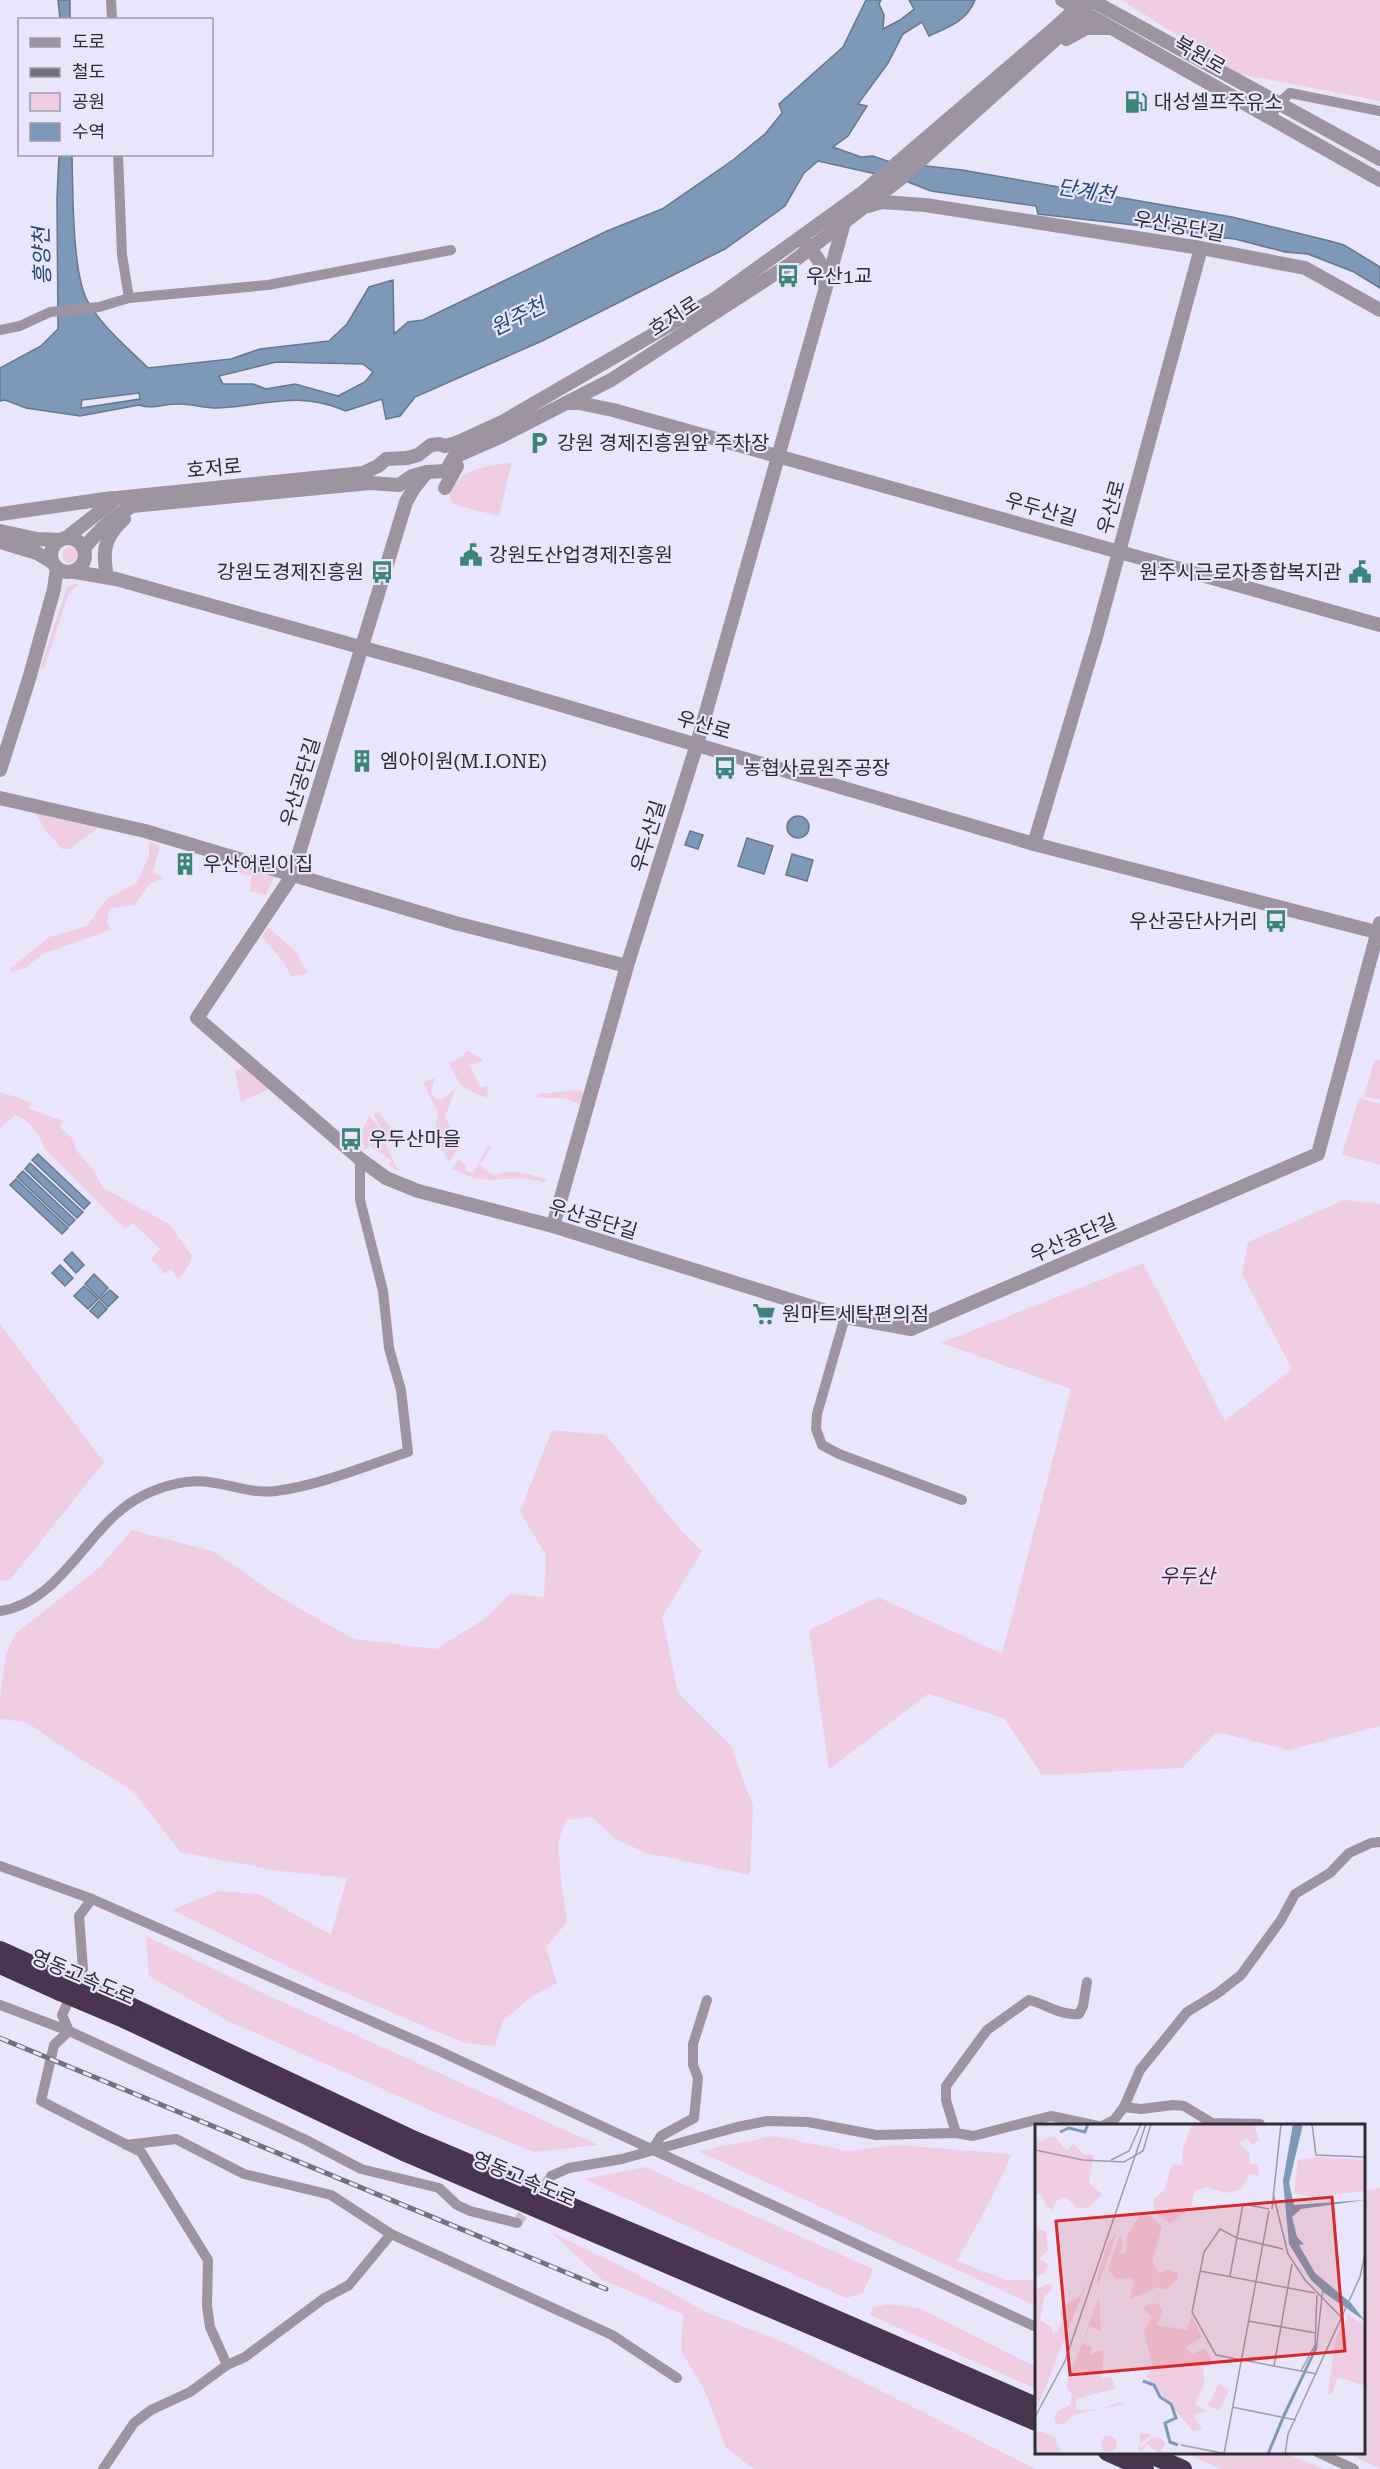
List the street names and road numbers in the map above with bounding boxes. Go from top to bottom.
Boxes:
street label: 북원로 [1170,31,1230,79]
street label: 우산공단길 [1132,206,1226,246]
street label: 호저로 [644,291,704,341]
street label: 호저로 [185,454,243,482]
street label: 우산로 [1092,477,1130,537]
street label: 우두산길 [1002,487,1080,531]
street label: 우산로 [674,706,734,744]
street label: 우산공단길 [275,735,325,829]
street label: 우두산길 [626,797,670,875]
street label: 우산공단길 [546,1194,640,1244]
street label: 우산공단길 [1026,1209,1120,1267]
street label: 영동고속도로 [27,1944,139,2010]
street label: 영동고속도로 [468,2146,580,2212]

